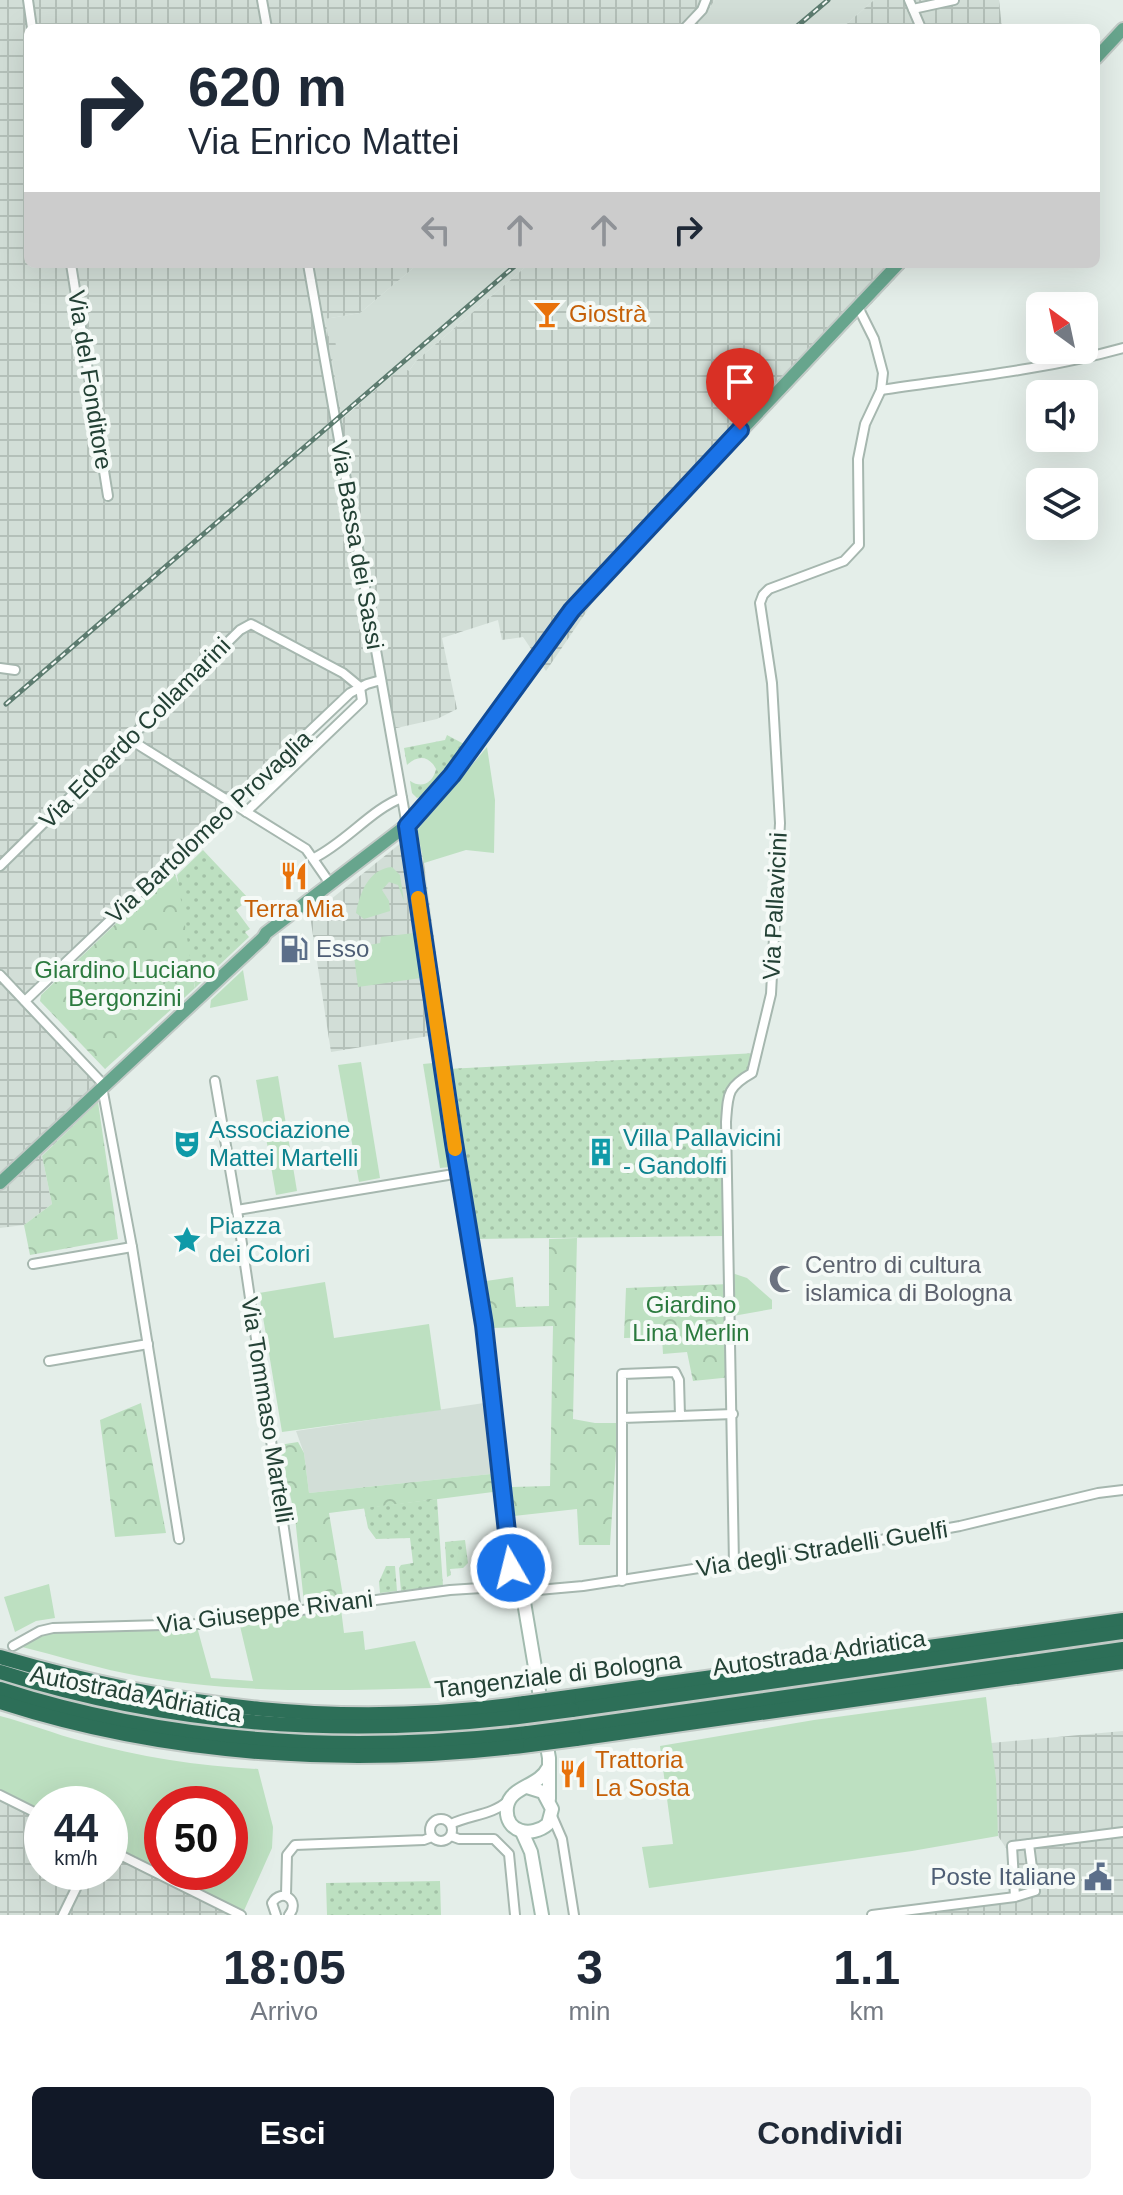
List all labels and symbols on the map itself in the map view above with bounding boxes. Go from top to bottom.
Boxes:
street label: Via del Fonditore [63,288,118,471]
north arrow [1026,292,1098,364]
bar icon: Giostrà [532,299,562,329]
place label: Giostrà [569,300,647,327]
pin [706,348,774,430]
street label: Via Bassa dei Sassi [326,438,389,651]
street label: Via Edoardo Collamarini [34,632,236,834]
street label: Via Bartolomeo Provaglia [101,724,317,929]
street label: Via Pallavicini [757,832,792,980]
restaurant icon: Terra Mia [279,861,309,891]
place label: Terra Mia [244,895,345,922]
fuel station icon: Esso [279,934,309,964]
place label: Esso [316,935,369,962]
park label: Giardino Luciano Bergonzini [34,956,216,1011]
place label: Associazione Mattei Martelli [209,1116,358,1171]
place label: Villa Pallavicini - Gandolfi [623,1124,781,1179]
theatre icon: Associazione Mattei Martelli [172,1129,202,1159]
building icon: Villa Pallavicini - Gandolfi [586,1137,616,1167]
place label: Piazza dei Colori [209,1212,310,1267]
place icon: Piazza dei Colori [172,1225,202,1255]
place label: Centro di cultura islamica di Bologna [805,1251,1012,1306]
mosque icon: Centro di cultura islamica di Bologna [768,1264,798,1294]
park label: Giardino Lina Merlin [632,1291,750,1346]
street label: Via Tommaso Martelli [236,1295,299,1525]
street label: Via degli Stradelli Guelfi [694,1515,950,1582]
position arrow [469,1526,553,1610]
street label: Via Giuseppe Rivani [156,1585,374,1638]
street label: Autostrada Adriatica [711,1624,928,1681]
street label: Tangenziale di Bologna [433,1646,683,1703]
street label: Autostrada Adriatica [28,1660,245,1727]
place label: Trattoria La Sosta [595,1746,690,1801]
restaurant icon: Trattoria La Sosta [558,1759,588,1789]
speed limit sign: 50 [144,1786,248,1890]
public building icon: Poste Italiane [1083,1862,1113,1892]
place label: Poste Italiane [931,1863,1076,1890]

